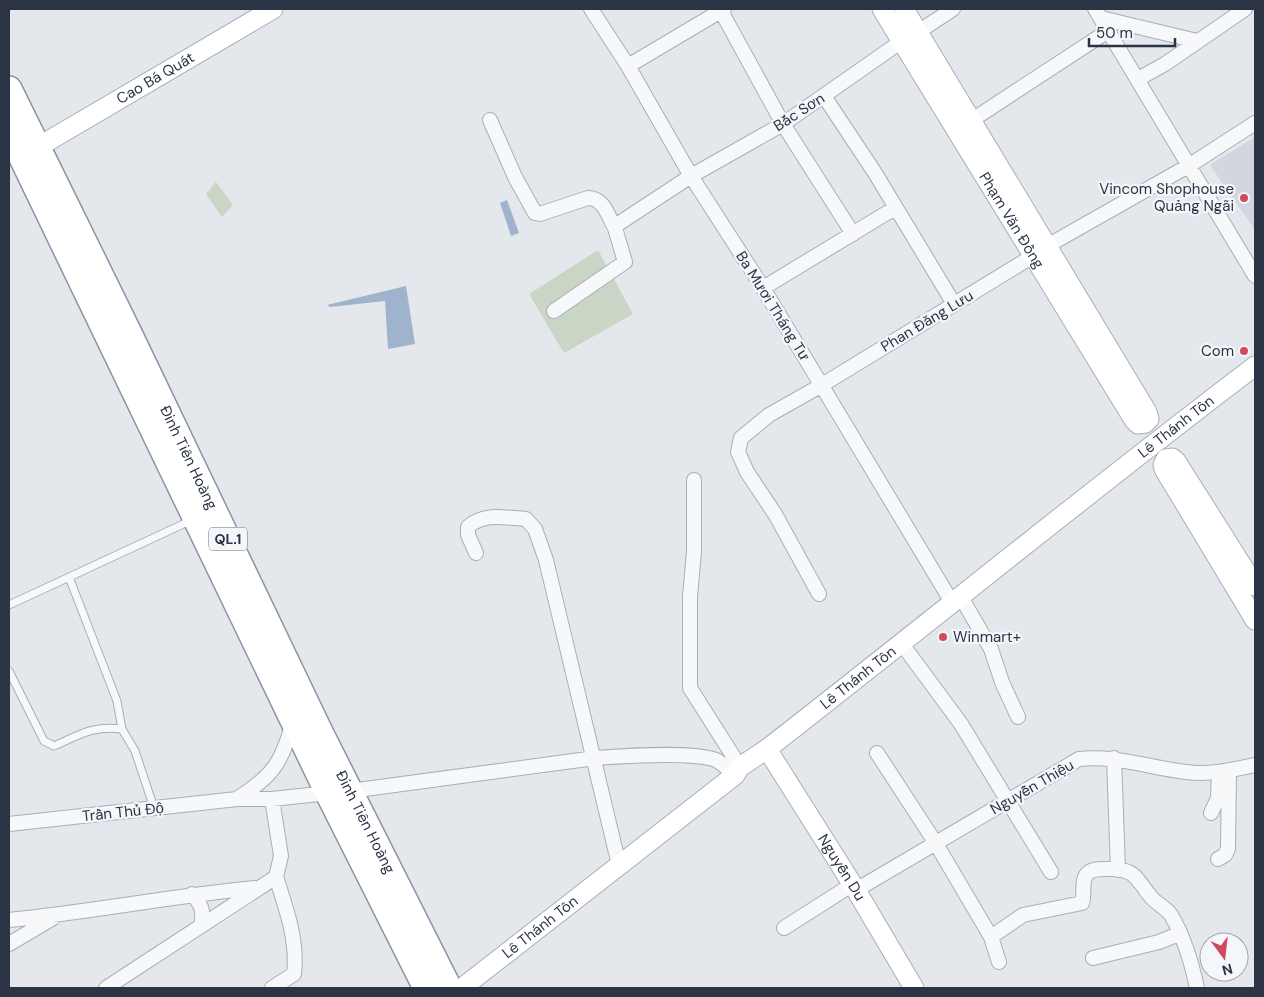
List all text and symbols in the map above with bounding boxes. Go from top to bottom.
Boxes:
scale bar [1089,15,1175,47]
text: 50 m [1096,23,1133,43]
street label: Cao Bá Quát [113,47,198,109]
street label: Bắc Sơn [770,88,828,136]
street label: Phạm Văn Đồng [974,168,1049,272]
place label: Vincom Shophouse Quảng Ngãi [1099,179,1234,216]
marker: Vincom Shophouse Quảng Ngãi [1238,192,1250,204]
street label: Ba Mươi Tháng Tư [731,247,815,365]
street label: Phan Đăng Lưu [877,286,977,356]
place label: Com [1201,341,1234,361]
marker: Com [1238,345,1250,357]
street label: Lê Thánh Tôn [1134,391,1218,462]
street label: Đinh Tiên Hoàng [155,402,222,513]
road number: QL.1 [209,528,247,550]
place label: Winmart+ [953,627,1021,647]
marker: Winmart+ [937,631,949,643]
street label: Lê Thánh Tôn [816,641,900,714]
street label: Nguyễn Thiệu [986,755,1078,819]
street label: Đinh Tiên Hoàng [331,767,400,877]
street label: Trần Thủ Độ [81,798,165,826]
street label: Nguyễn Du [813,830,870,904]
street label: Lê Thánh Tôn [498,891,582,963]
north arrow [1199,932,1249,982]
text: N [1220,960,1235,980]

